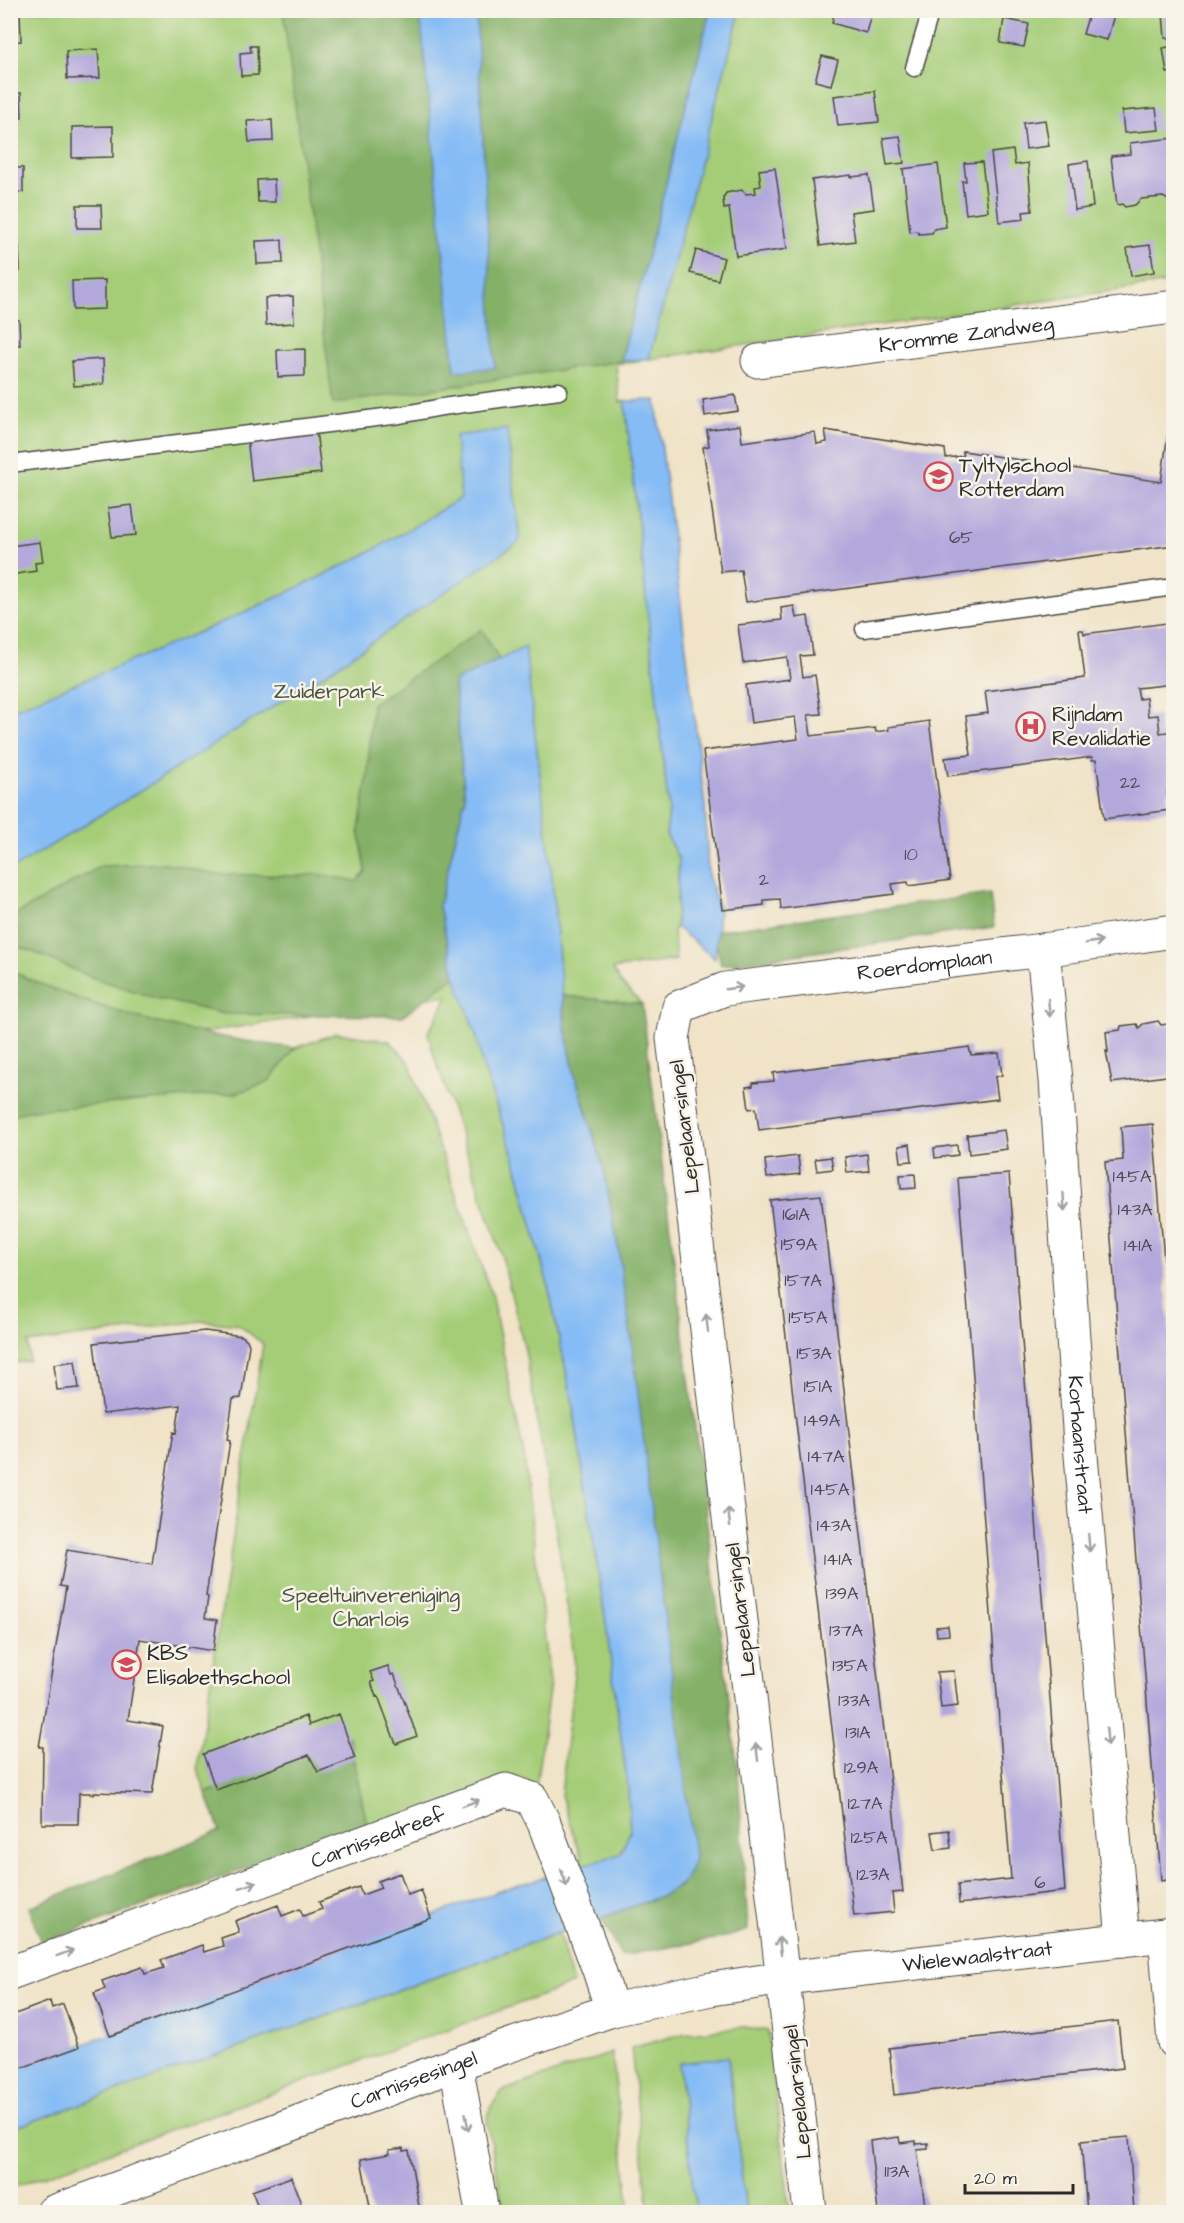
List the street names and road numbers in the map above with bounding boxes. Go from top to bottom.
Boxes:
street label: Kromme Zandweg [877,309,1056,360]
street label: Roerdomplaan [856,942,994,988]
street label: Lepelaarsingel [662,1058,709,1196]
street label: Korhaanstraat [1060,1374,1100,1516]
street label: Lepelaarsingel [718,1541,765,1679]
street label: Carnissedreef [307,1800,450,1876]
street label: Wielewaalstraat [901,1934,1055,1980]
street label: Lepelaarsingel [776,2023,821,2161]
street label: Carnissesingel [346,2044,481,2117]

